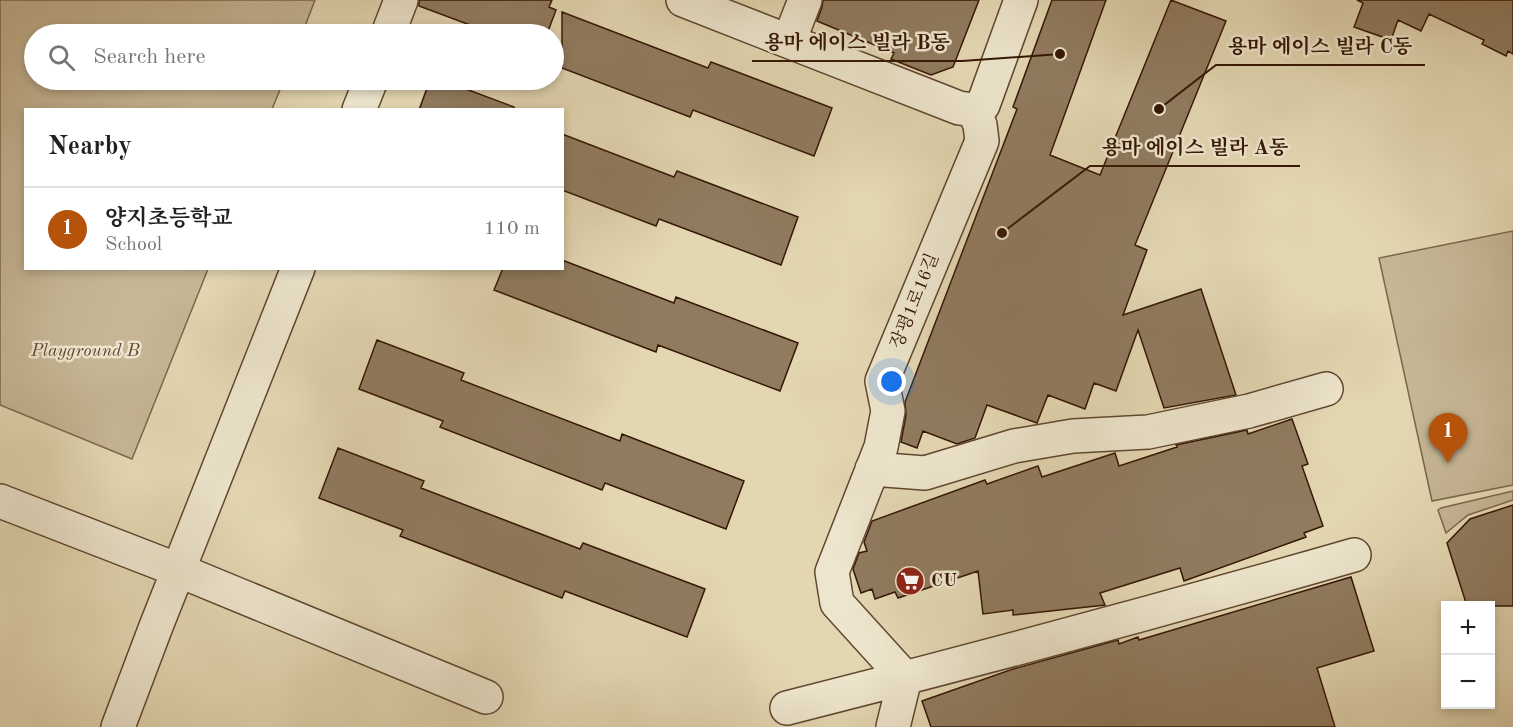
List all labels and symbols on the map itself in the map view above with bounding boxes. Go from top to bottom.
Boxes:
callout: 용마 에이스 빌라 B동 [752,23,962,61]
callout: 용마 에이스 빌라 C동 [1216,27,1425,65]
text: 용마 에이스 빌라 B동 [764,31,950,54]
text: 용마 에이스 빌라 C동 [1228,35,1413,58]
callout: 용마 에이스 빌라 A동 [1090,128,1300,166]
text: 용마 에이스 빌라 A동 [1102,136,1289,159]
street label: 장평1로16길 [887,250,942,351]
park label: Playground B [30,342,140,360]
your location [877,367,906,396]
pin: 1 [1428,414,1468,463]
supermarket icon: CU [894,565,926,597]
place label: CU [931,572,957,590]

